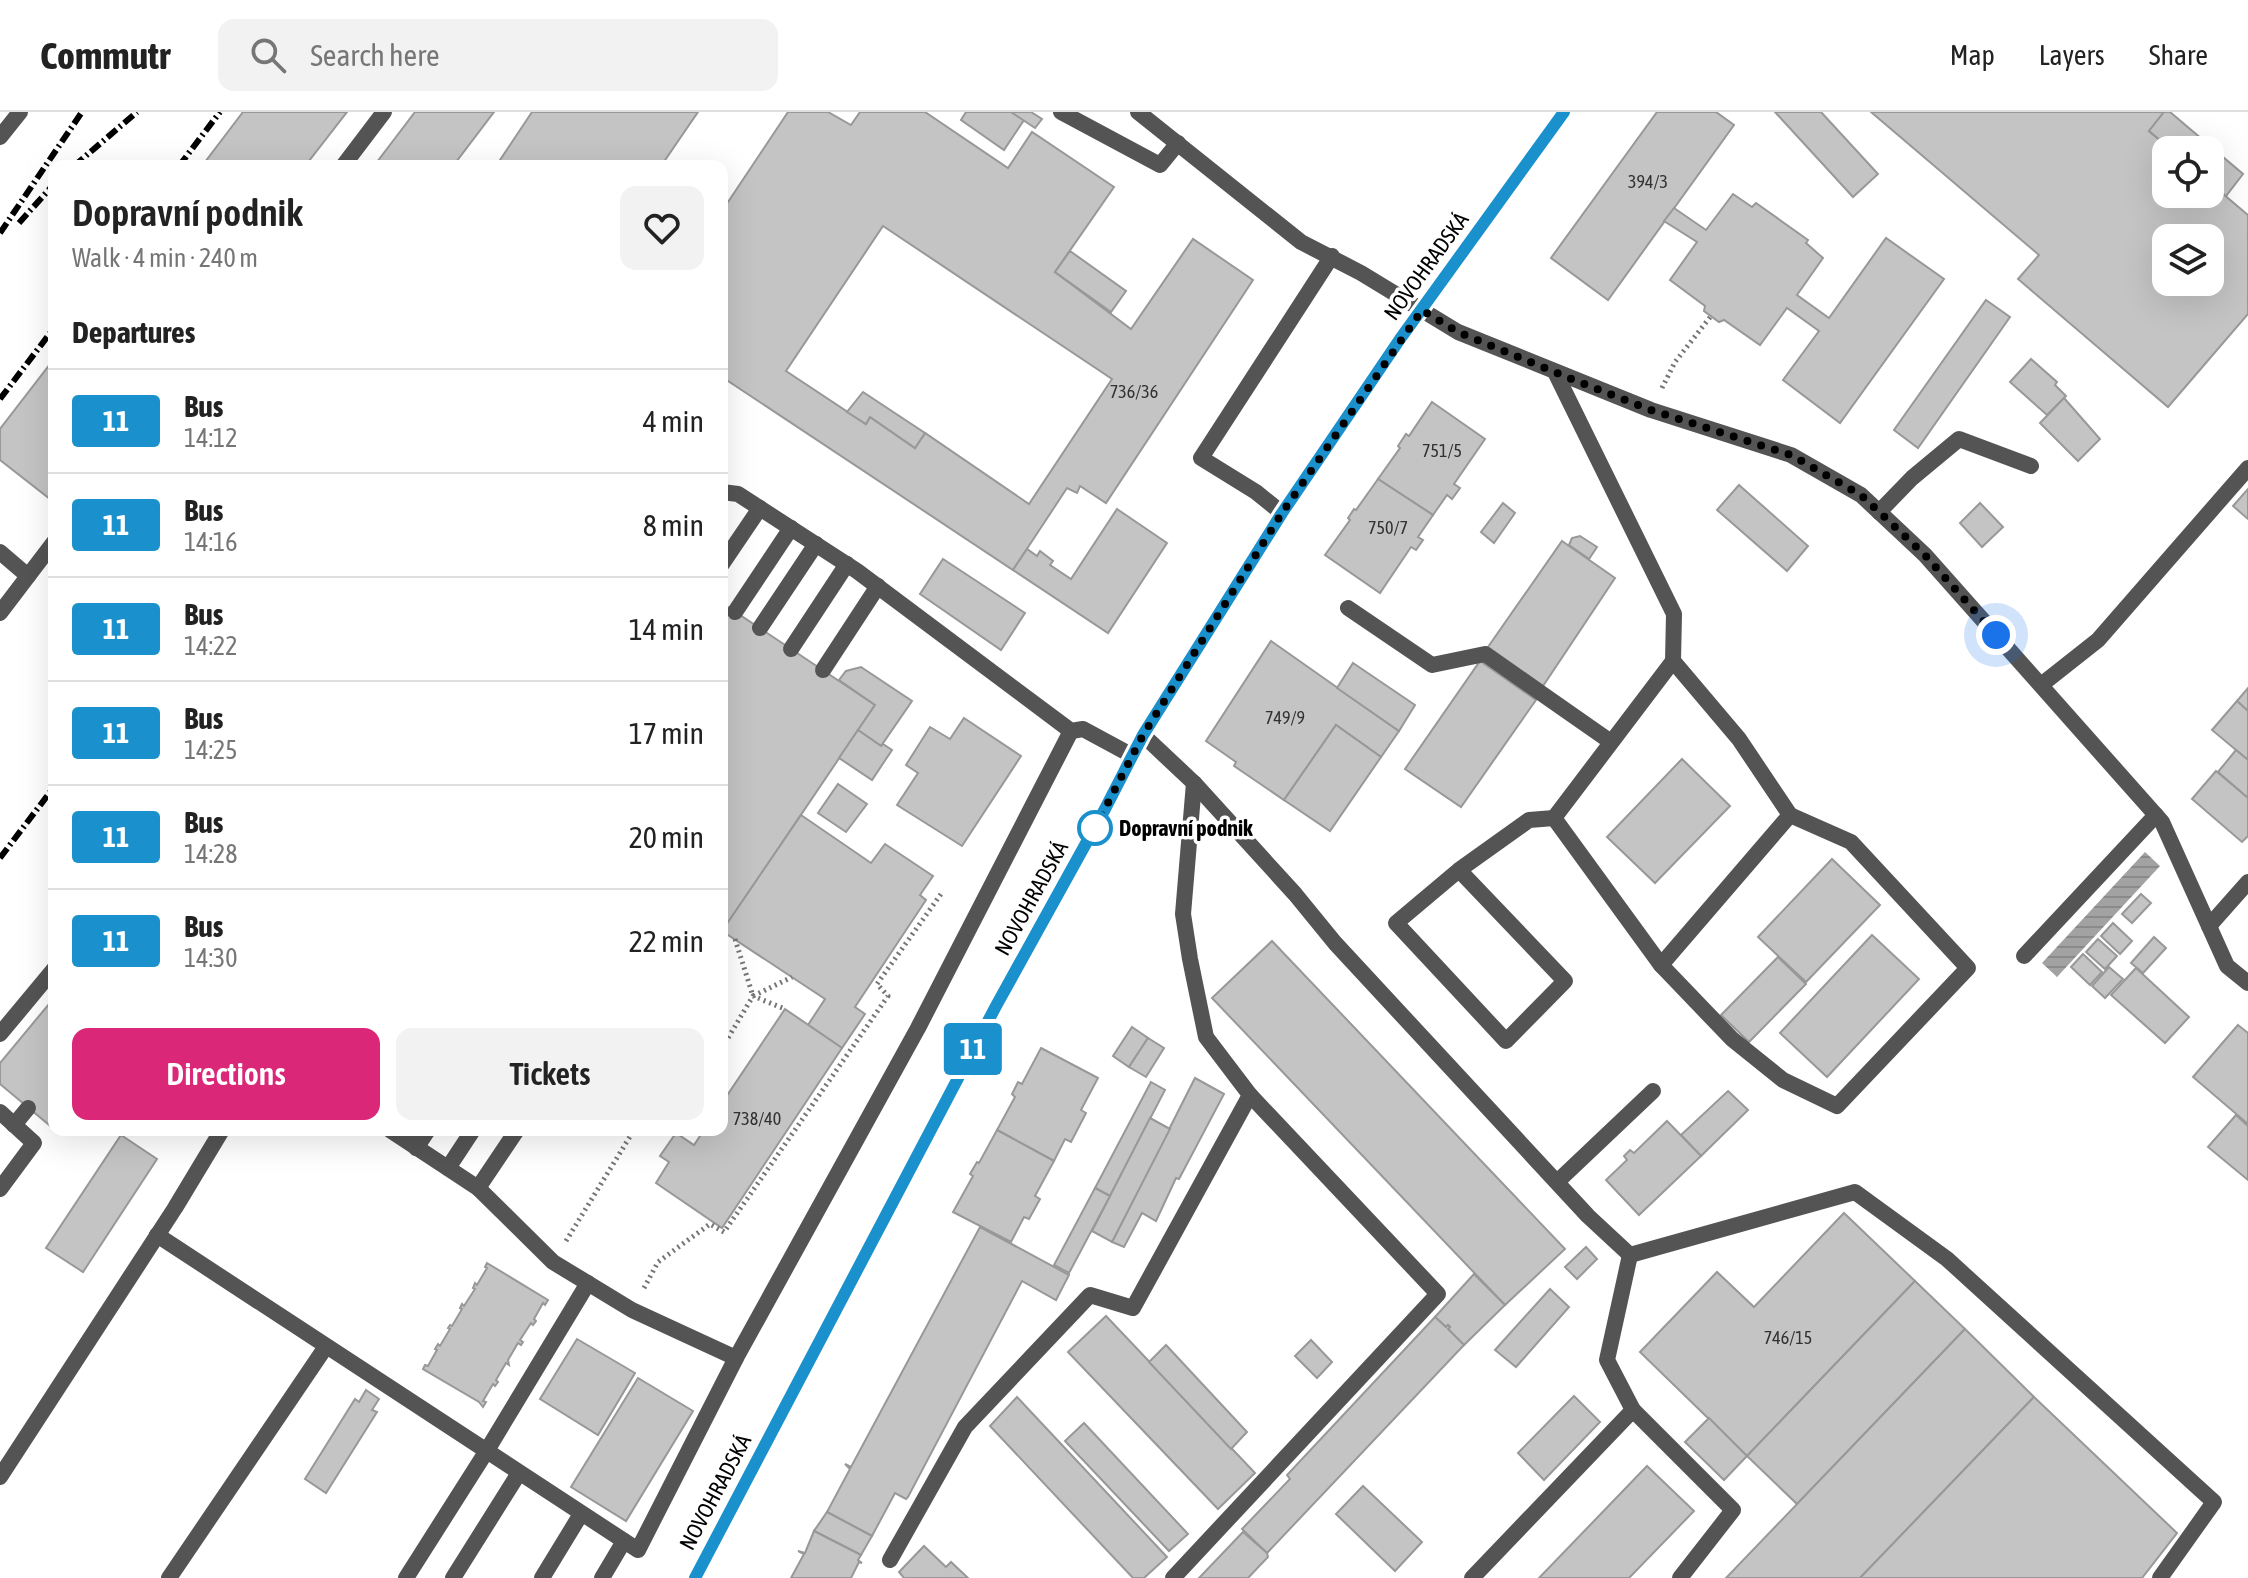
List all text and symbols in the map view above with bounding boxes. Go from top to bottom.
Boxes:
search box [218,19,778,91]
icon: search [246,33,290,77]
text: Commutr [40,34,170,77]
text: Search here [310,38,440,72]
text: Map [1950,39,1995,71]
text: Layers [2039,39,2105,71]
text: Share [2149,39,2208,71]
map controls [2152,136,2224,296]
button: locate [2152,136,2224,208]
house number: 394/3 [1628,171,1668,192]
button: heart [620,186,704,270]
text: Dopravní podnik [72,191,303,234]
street label: NOVOHRADSKÁ [1378,207,1474,325]
button: layers [2152,224,2224,296]
text: Walk · 4 min · 240 m [72,243,258,273]
text: Departures [72,315,195,349]
house number: 736/36 [1110,381,1158,402]
text: Bus [184,389,223,423]
text: 4 min [643,404,704,438]
text: 11 [103,405,129,437]
text: 14:12 [184,423,238,453]
house number: 751/5 [1422,440,1462,461]
text: Bus [184,493,223,527]
text: 8 min [643,508,704,542]
text: 11 [103,509,129,541]
house number: 750/7 [1368,517,1408,538]
text: 14:16 [184,527,238,557]
text: Bus [184,597,223,631]
text: 14 min [629,612,704,646]
text: 11 [103,613,129,645]
your location [1976,615,2016,655]
text: 14:22 [184,631,238,661]
text: Bus [184,701,223,735]
house number: 749/9 [1265,707,1305,728]
text: 17 min [629,716,704,750]
text: 11 [103,717,129,749]
text: 14:25 [184,735,238,765]
text: Bus [184,805,223,839]
marker: Dopravní podnik [1078,811,1112,845]
place label: Dopravní podnik [1119,815,1253,841]
text: 20 min [629,820,704,854]
text: 11 [103,821,129,853]
street label: NOVOHRADSKÁ [989,836,1073,960]
text: 14:28 [184,839,238,869]
text: Bus [184,909,223,943]
text: 22 min [629,924,704,958]
text: 11 [103,925,129,957]
text: 14:30 [184,943,238,973]
line badge: 11 [937,1023,1009,1075]
button: Directions [72,1028,380,1120]
button: Tickets [396,1028,704,1120]
text: 11 [960,1033,986,1065]
house number: 738/40 [733,1108,781,1129]
house number: 746/15 [1764,1327,1812,1348]
street label: NOVOHRADSKÁ [674,1430,756,1554]

